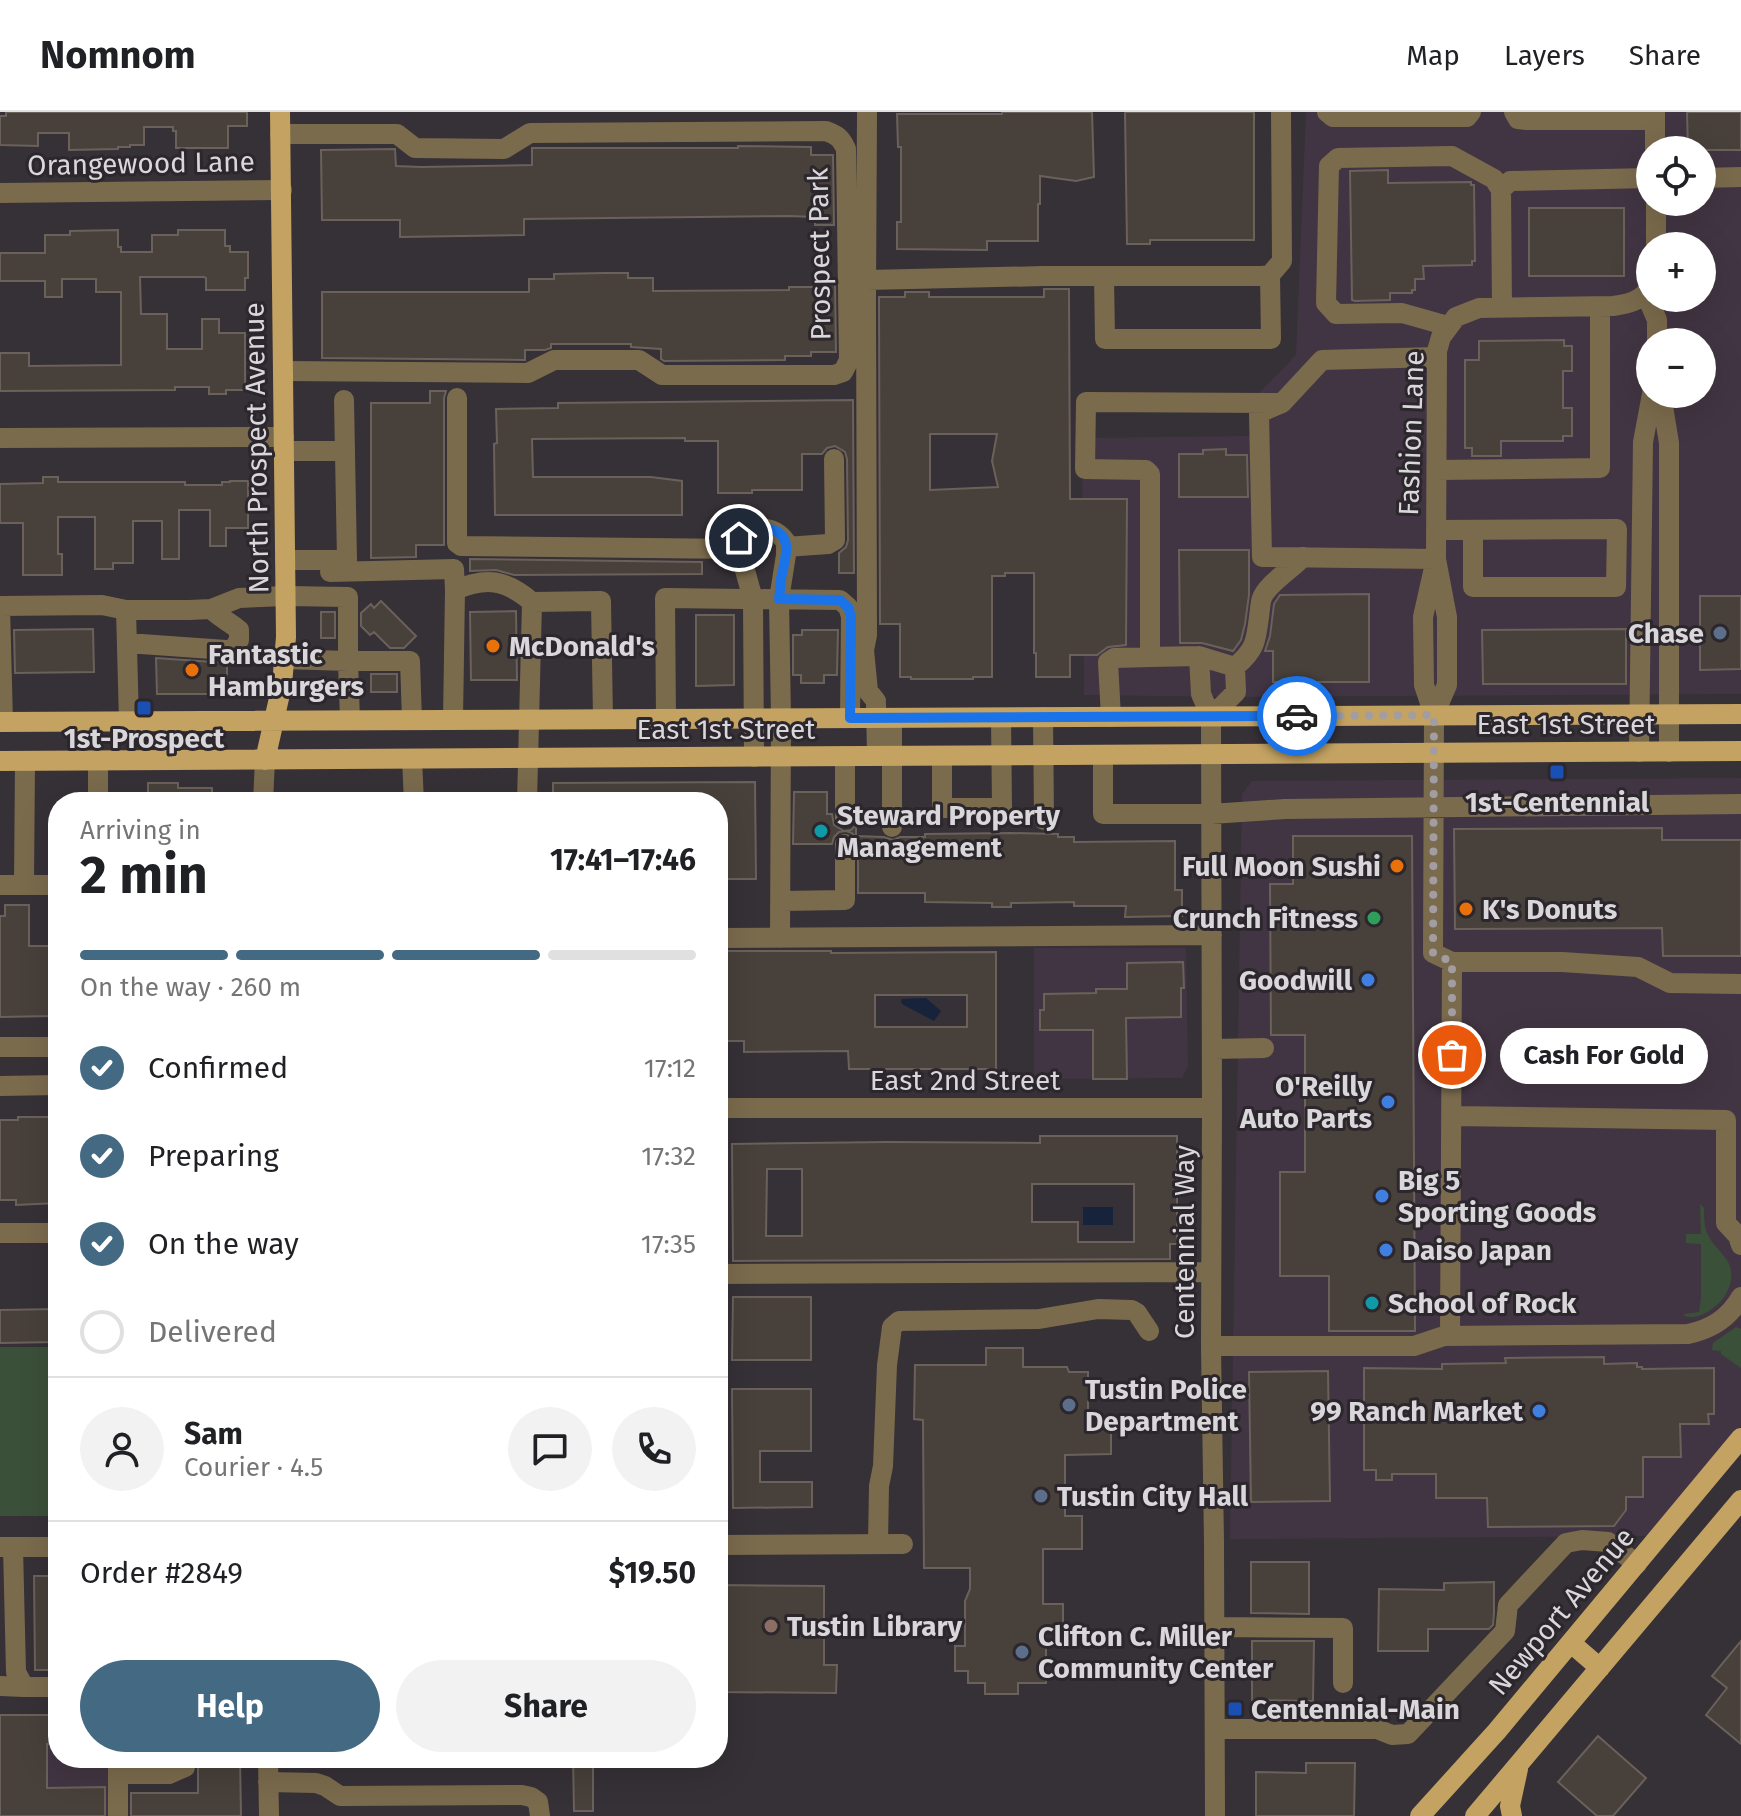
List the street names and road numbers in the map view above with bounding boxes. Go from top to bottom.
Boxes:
street label: Orangewood Lane [27,145,255,182]
street label: Prospect Park [801,167,838,341]
street label: North Prospect Avenue [237,302,276,594]
street label: Fashion Lane [1392,350,1431,516]
street label: East 1st Street [1477,708,1656,741]
street label: East 1st Street [637,713,816,746]
street label: East 2nd Street [870,1064,1061,1097]
street label: Centennial Way [1168,1145,1201,1339]
street label: Newport Avenue [1482,1521,1641,1702]

